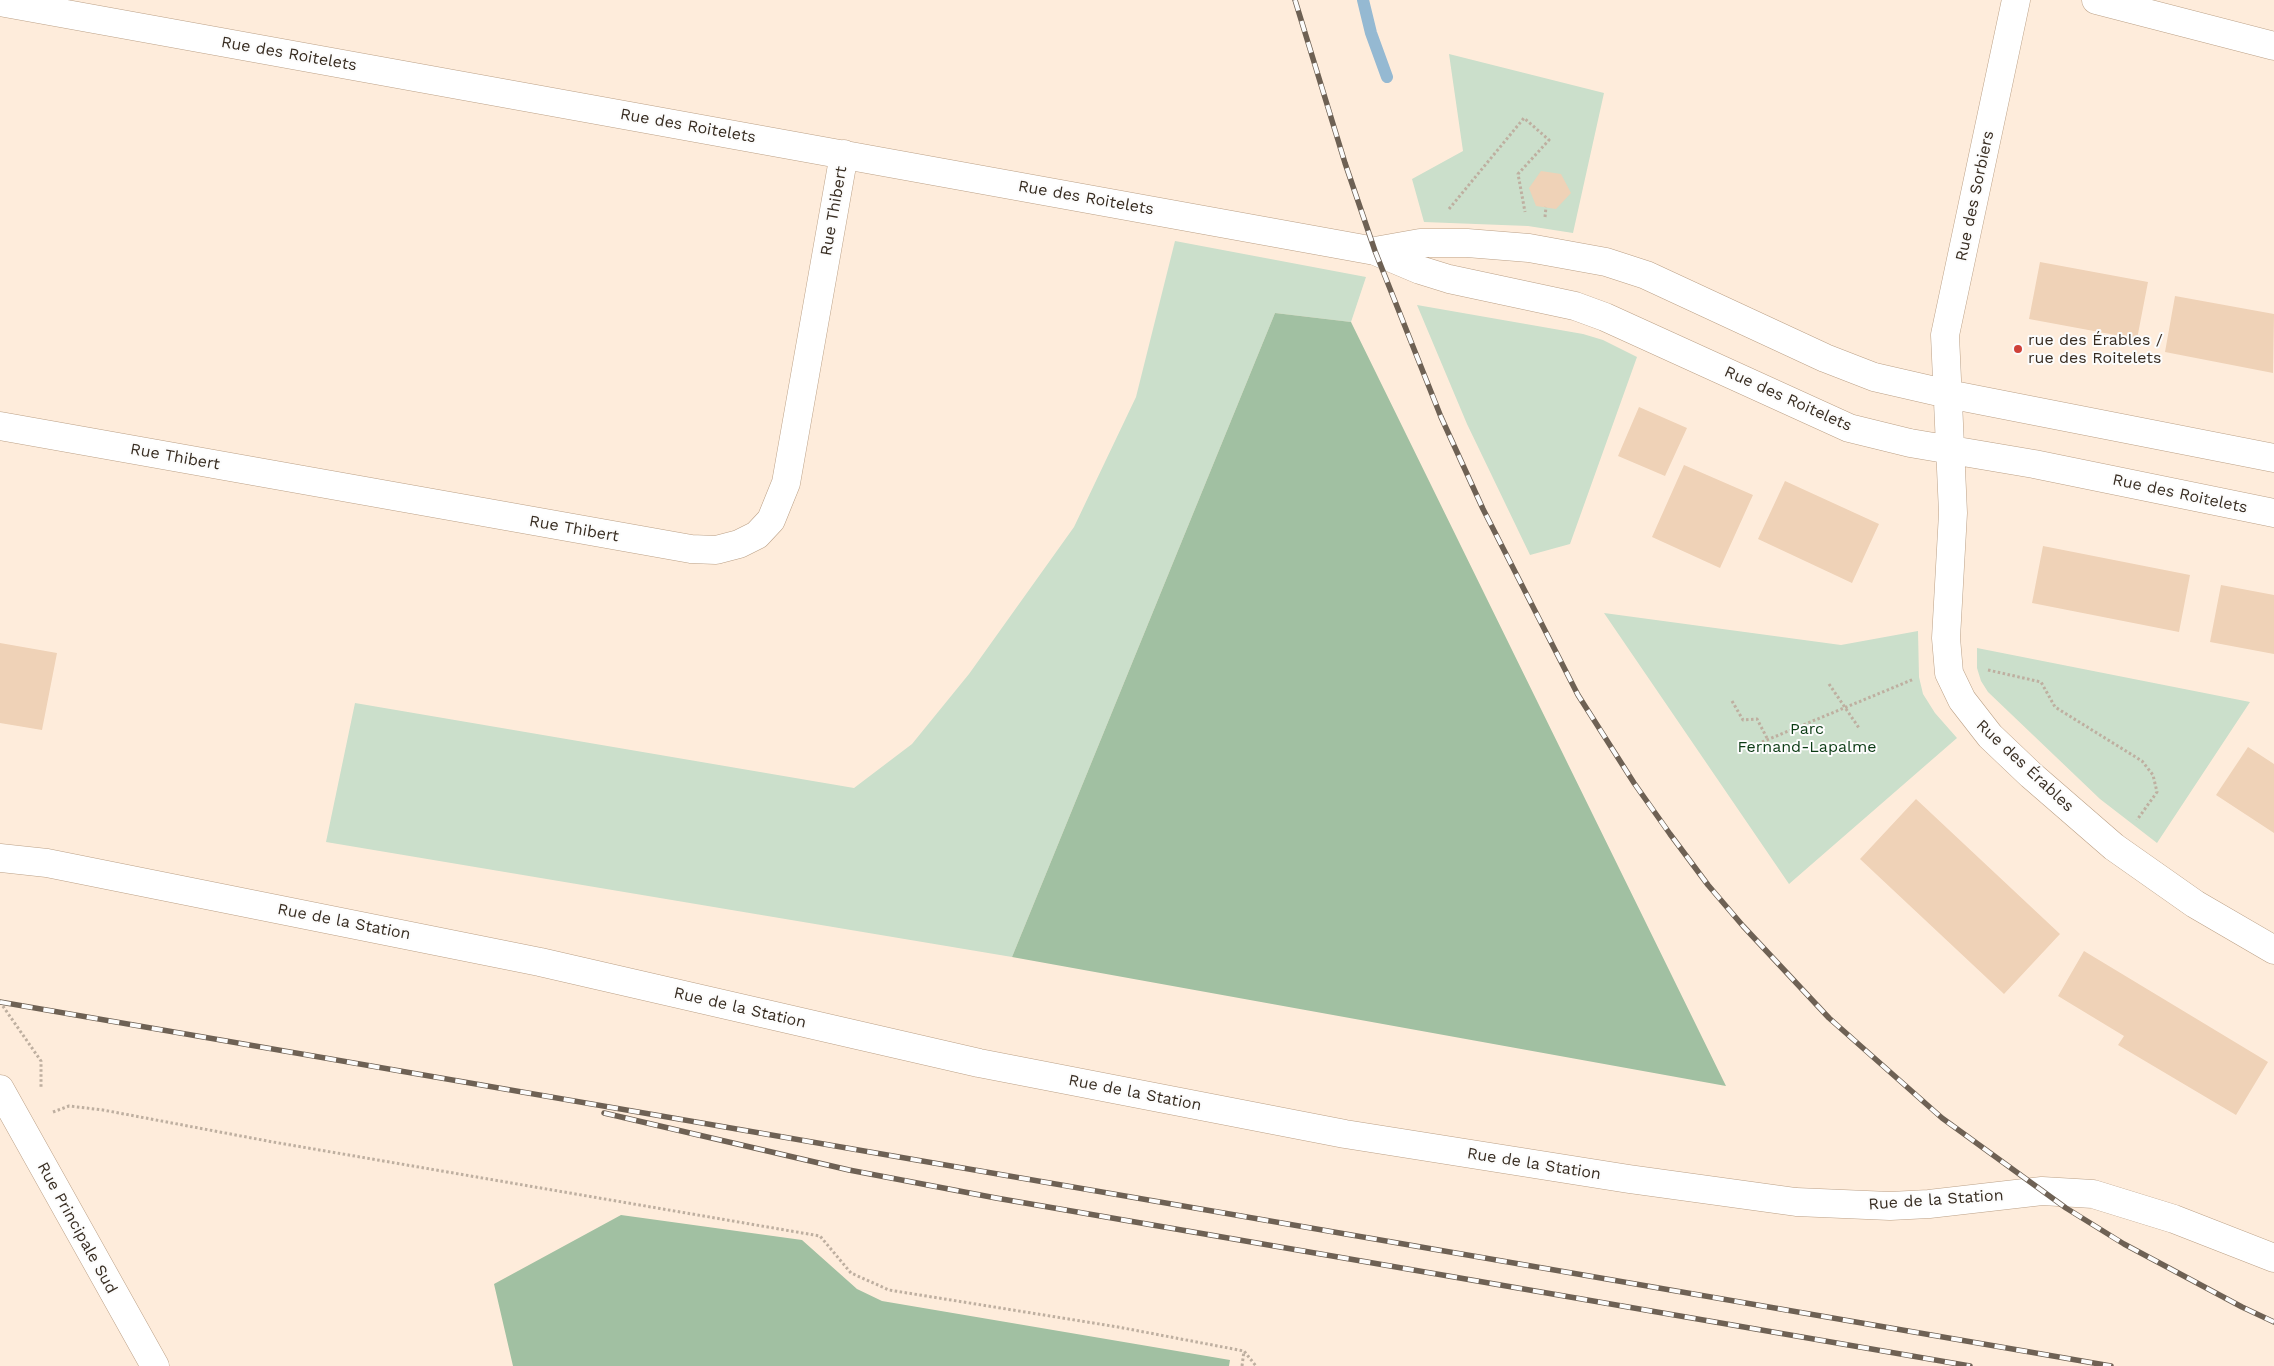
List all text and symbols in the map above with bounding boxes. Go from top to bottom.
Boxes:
street label: Rue des Roitelets [220,33,358,75]
street label: Rue des Roitelets [619,105,757,147]
street label: Rue des Sorbiers [1952,129,1998,263]
street label: Rue Thibert [817,165,851,257]
street label: Rue des Roitelets [1017,177,1155,219]
place label: rue des Érables / rue des Roitelets [2028,330,2163,368]
marker: rue des Érables / rue des Roitelets [2012,343,2024,355]
street label: Rue des Roitelets [1721,362,1855,436]
street label: Rue Thibert [129,440,221,474]
street label: Rue des Roitelets [2111,470,2249,518]
street label: Rue Thibert [528,512,620,546]
street label: Rue des Érables [1972,716,2078,816]
park label: Parc Fernand-Lapalme [1738,719,1876,757]
street label: Rue de la Station [276,900,412,944]
street label: Rue de la Station [672,983,808,1033]
street label: Rue de la Station [1067,1071,1203,1115]
street label: Rue de la Station [1466,1144,1602,1184]
street label: Rue Principale Sud [33,1159,121,1297]
street label: Rue de la Station [1868,1186,2004,1214]

